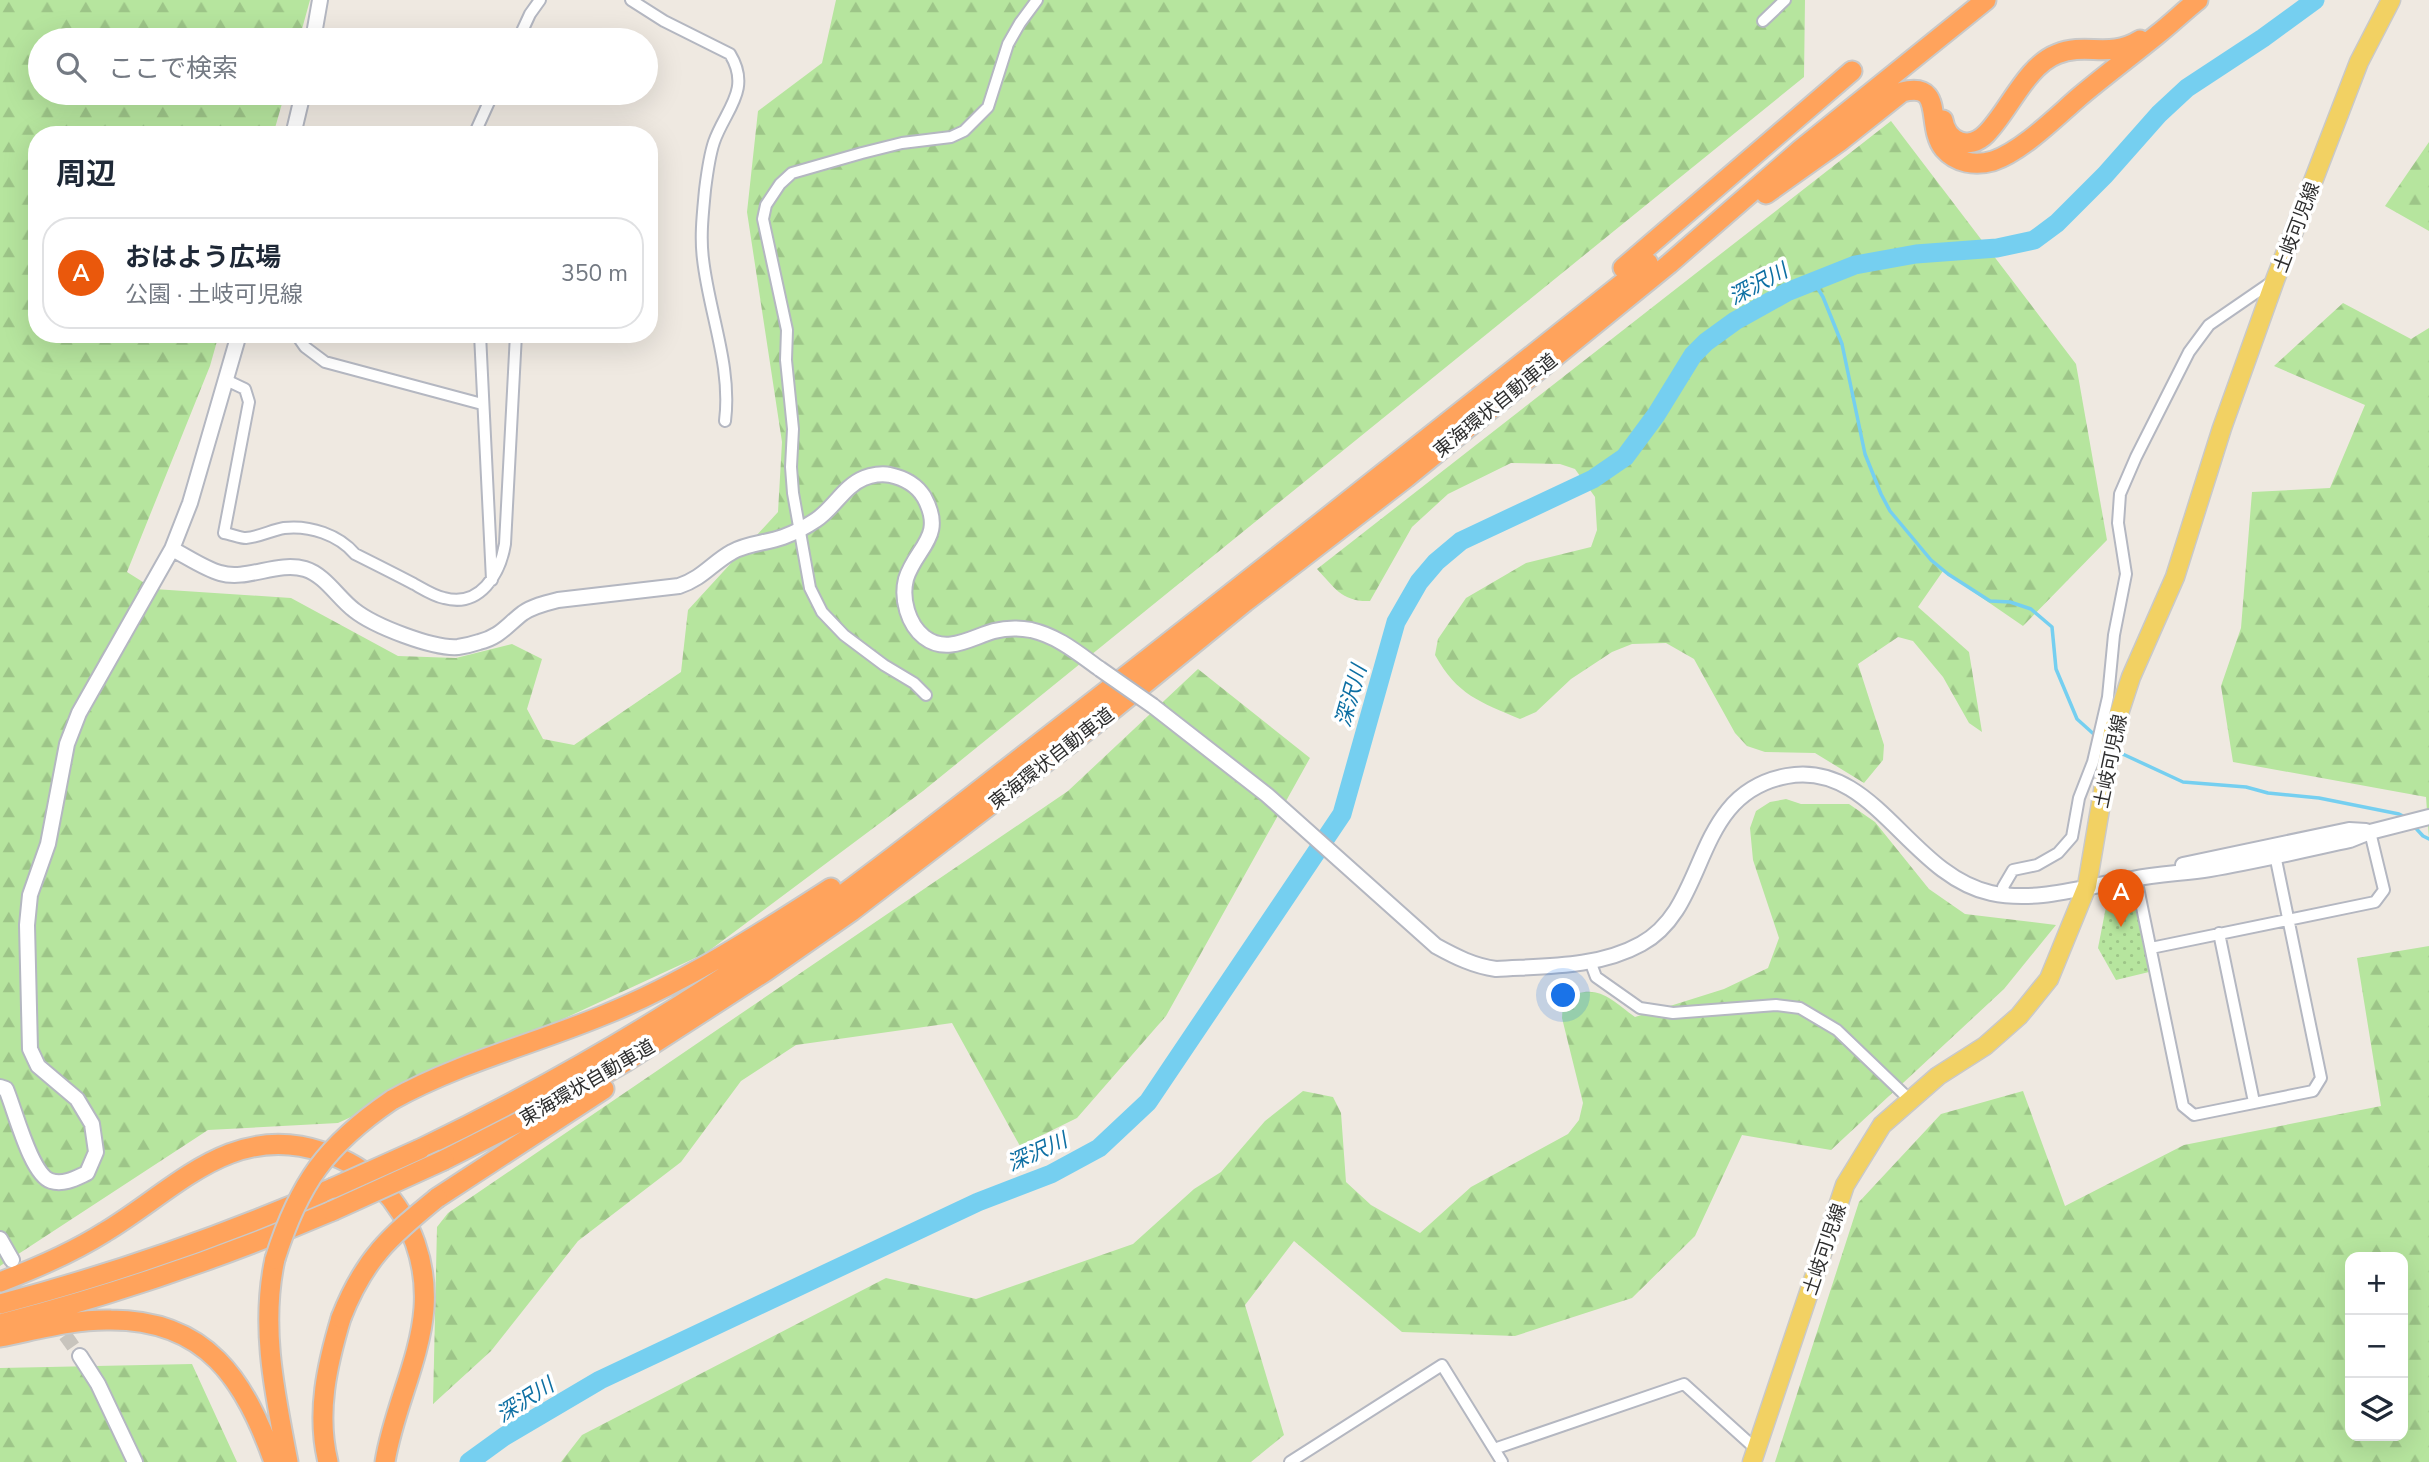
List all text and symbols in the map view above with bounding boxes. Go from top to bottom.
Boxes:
search box [28,28,658,105]
icon: search [52,48,90,86]
text: ここで検索 [108,51,238,86]
text: 周辺 [56,154,116,195]
street label: 土岐可児線 [2268,178,2326,276]
text: おはよう広場 [125,240,281,275]
water label: 深沢川 [1724,256,1794,311]
text: A [72,258,90,289]
text: 350 m [561,258,628,289]
text: 公園 · 土岐可児線 [125,279,303,310]
street label: 東海環状自動車道 [1428,348,1563,464]
water label: 深沢川 [1329,660,1374,730]
street label: 東海環状自動車道 [984,702,1120,816]
street label: 土岐可児線 [2088,712,2134,810]
pin: A [2098,869,2144,927]
your location [1546,978,1580,1012]
street label: 東海環状自動車道 [515,1034,660,1132]
water label: 深沢川 [1003,1126,1073,1178]
street label: 土岐可児線 [1797,1200,1853,1298]
map controls [2345,1252,2408,1441]
button: + [2345,1252,2408,1315]
button: − [2345,1315,2408,1378]
water label: 深沢川 [491,1370,561,1429]
button: layers [2345,1378,2408,1441]

